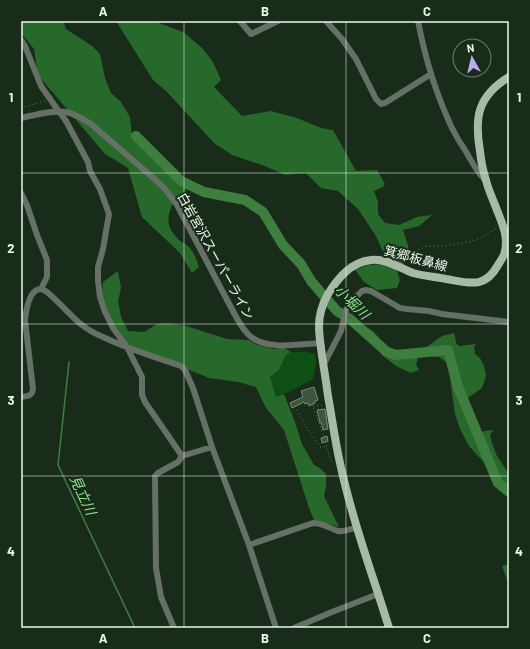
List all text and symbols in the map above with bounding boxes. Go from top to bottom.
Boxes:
text: A [99,3,108,19]
text: B [261,3,269,19]
text: C [423,3,431,19]
north arrow [452,38,492,78]
text: N [466,41,475,55]
text: 1 [9,89,13,105]
text: 1 [517,89,521,105]
street label: 白岩宮沢スーパーライン [174,190,258,322]
text: 2 [7,240,15,256]
text: 2 [515,240,523,256]
street label: 箕郷板鼻線 [383,242,449,274]
water label: 小堀川 [331,281,375,324]
text: 3 [7,392,15,408]
text: 3 [515,392,523,408]
water label: 見立川 [67,472,101,519]
text: 4 [7,543,15,559]
text: 4 [515,543,523,559]
text: A [99,630,108,646]
text: B [261,630,269,646]
text: C [423,630,431,646]

